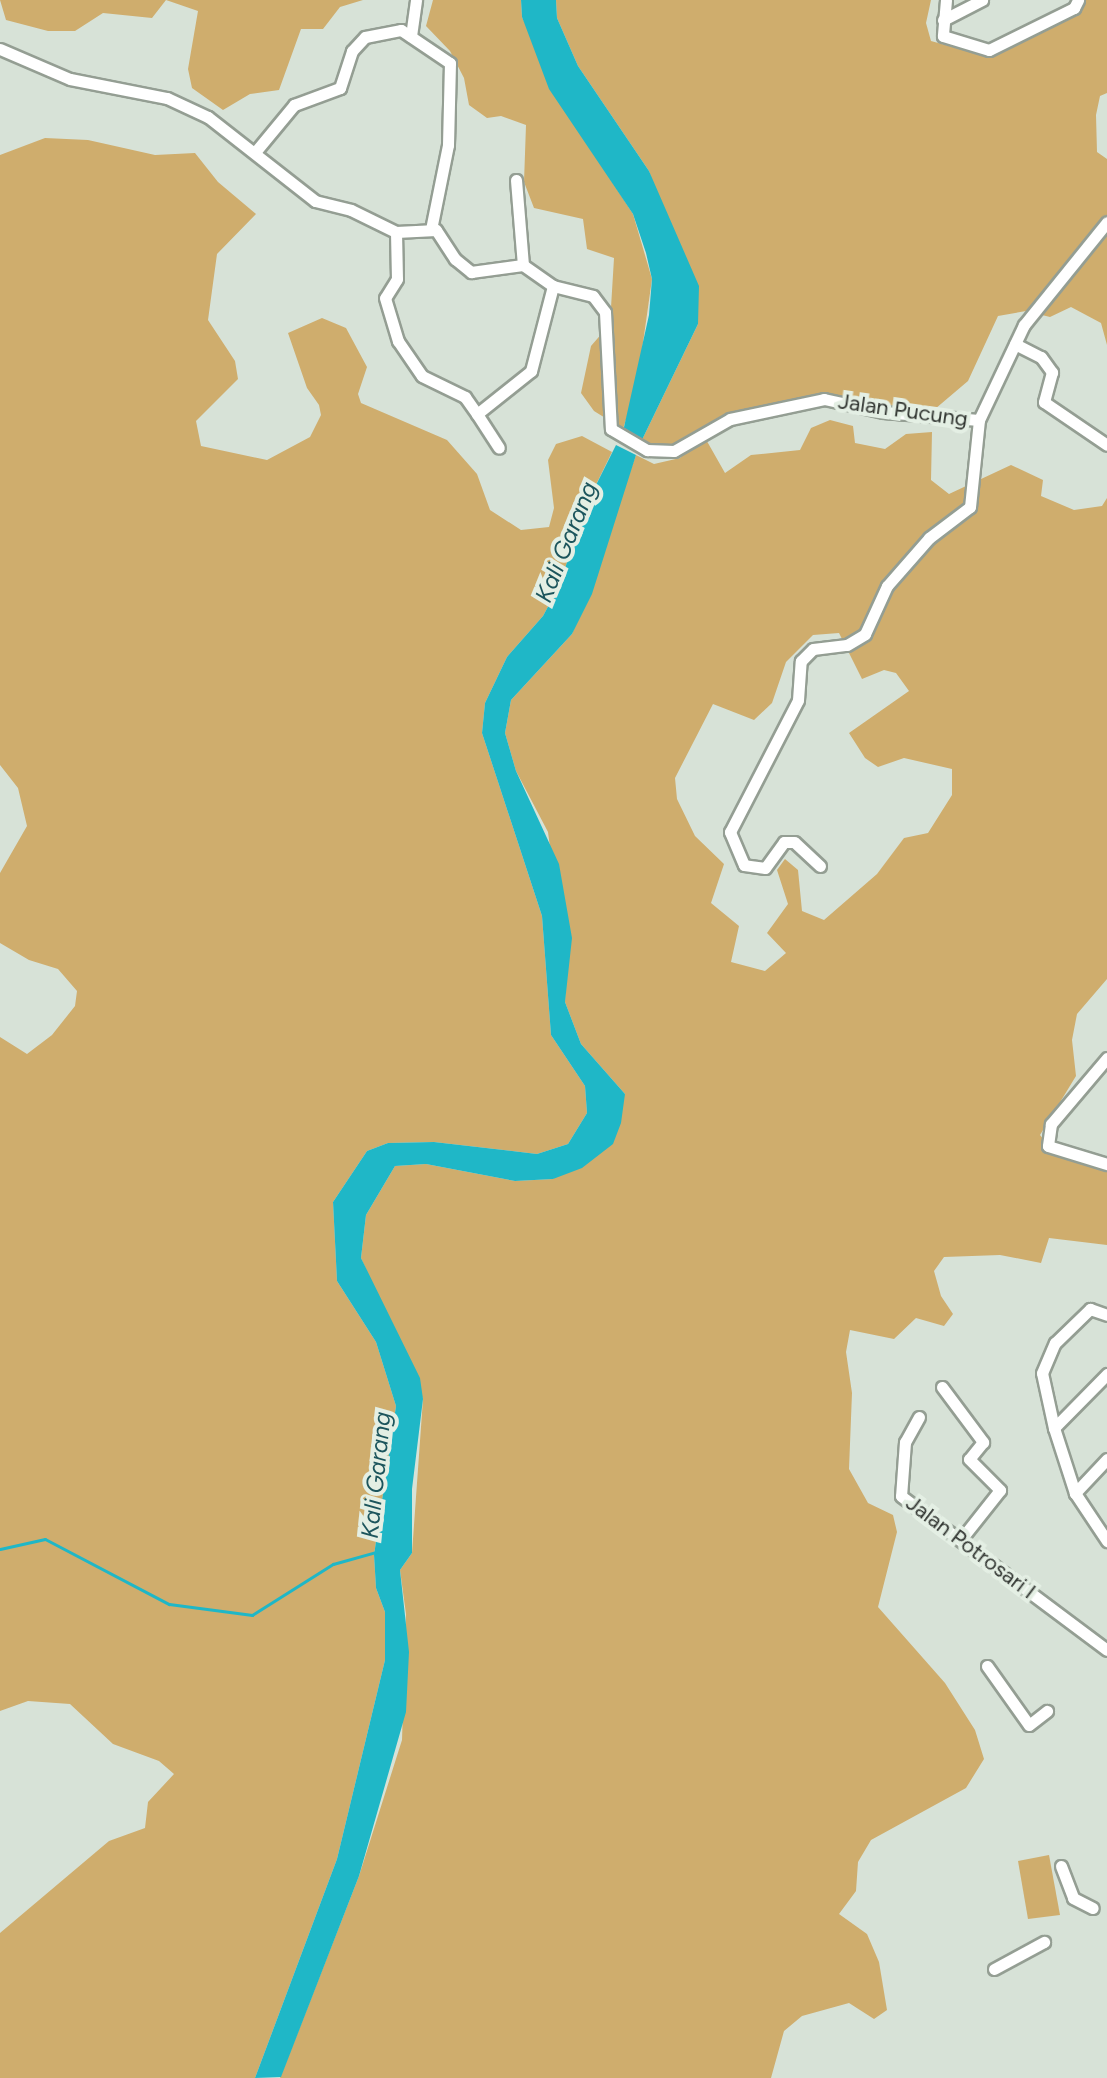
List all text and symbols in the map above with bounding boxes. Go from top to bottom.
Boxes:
street label: Jalan Pucung [836,388,970,432]
water label: Kali Garang [529,478,603,606]
water label: Kali Garang [355,1410,397,1540]
street label: Jalan Potrosari I [901,1490,1041,1604]

